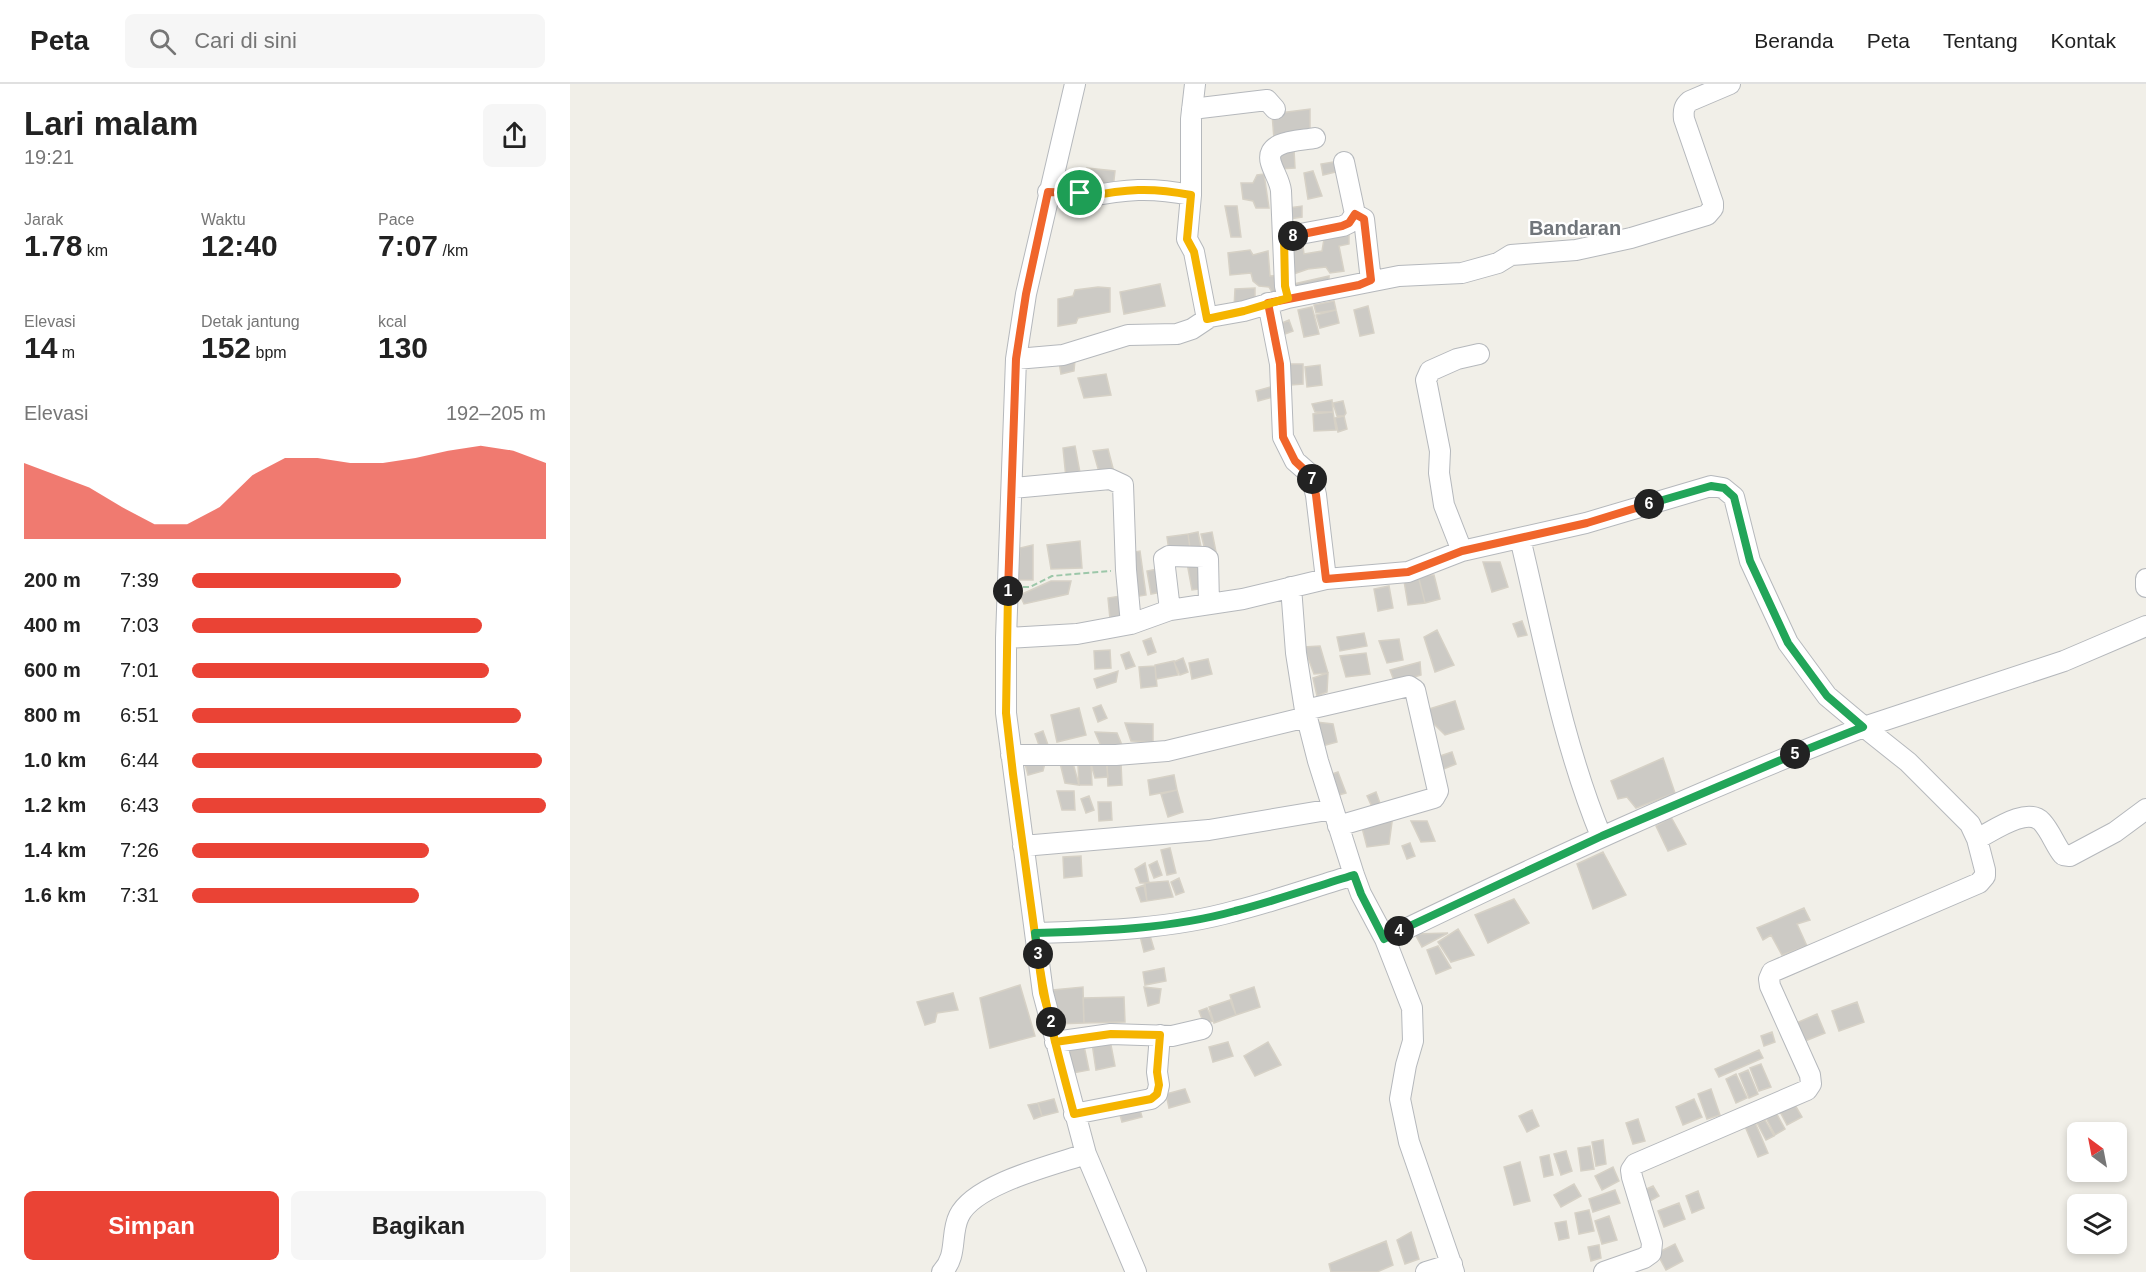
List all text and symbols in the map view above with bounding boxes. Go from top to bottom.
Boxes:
search box [125,14,545,68]
text: Peta [30,25,89,56]
icon: search [146,25,179,58]
text: Cari di sini [194,28,297,53]
text: Beranda [1754,29,1834,52]
text: Peta [1867,29,1910,52]
text: Tentang [1943,29,2018,52]
text: Kontak [2051,29,2116,52]
button: share [483,104,546,167]
text: Lari malam [24,105,198,142]
text: 19:21 [24,146,74,168]
pin [1054,167,1105,218]
icon: arrive [1063,176,1096,209]
text: Jarak [24,211,63,228]
text: Waktu [201,211,246,228]
text: Pace [378,211,414,228]
district label: Bandaran [1529,217,1621,239]
pin: 8 [1278,221,1308,251]
text: 8 [1289,227,1297,244]
text: 1.78 [24,229,82,262]
text: 12:40 [201,229,278,262]
text: 7:07 [378,229,438,262]
text: km [82,242,108,259]
text: /km [438,242,468,259]
text: Elevasi [24,313,76,330]
text: Detak jantung [201,313,300,330]
text: kcal [378,313,406,330]
text: 14 [24,331,57,364]
text: 152 [201,331,251,364]
text: 130 [378,331,428,364]
text: m [57,344,75,361]
text: bpm [251,344,287,361]
text: Elevasi [24,402,88,424]
text: 192–205 m [446,402,546,424]
pin: 7 [1297,464,1327,494]
text: 7 [1308,470,1316,487]
pin: 6 [1634,489,1664,519]
text: 6 [1645,495,1653,512]
text: 200 m [24,569,81,591]
text: 7:39 [120,569,159,591]
pin: 1 [993,576,1023,606]
text: 1 [1004,582,1012,599]
text: 400 m [24,614,81,636]
text: 7:03 [120,614,159,636]
text: 600 m [24,659,81,681]
text: 7:01 [120,659,159,681]
text: 800 m [24,704,81,726]
text: 6:51 [120,704,159,726]
pin: 5 [1780,739,1810,769]
text: 5 [1791,745,1799,762]
text: 1.0 km [24,749,86,771]
text: 6:44 [120,749,159,771]
text: 1.2 km [24,794,86,816]
text: 6:43 [120,794,159,816]
text: 1.4 km [24,839,86,861]
text: 7:26 [120,839,159,861]
text: 1.6 km [24,884,86,906]
text: 7:31 [120,884,159,906]
pin: 4 [1384,916,1414,946]
text: 4 [1395,922,1403,939]
pin: 3 [1023,939,1053,969]
text: 3 [1034,945,1042,962]
pin: 2 [1036,1007,1066,1037]
text: 2 [1047,1013,1055,1030]
north arrow [2067,1122,2127,1182]
map controls [2067,1122,2127,1254]
button: Simpan [24,1191,279,1260]
button: Bagikan [291,1191,546,1260]
button: layers [2067,1194,2127,1254]

